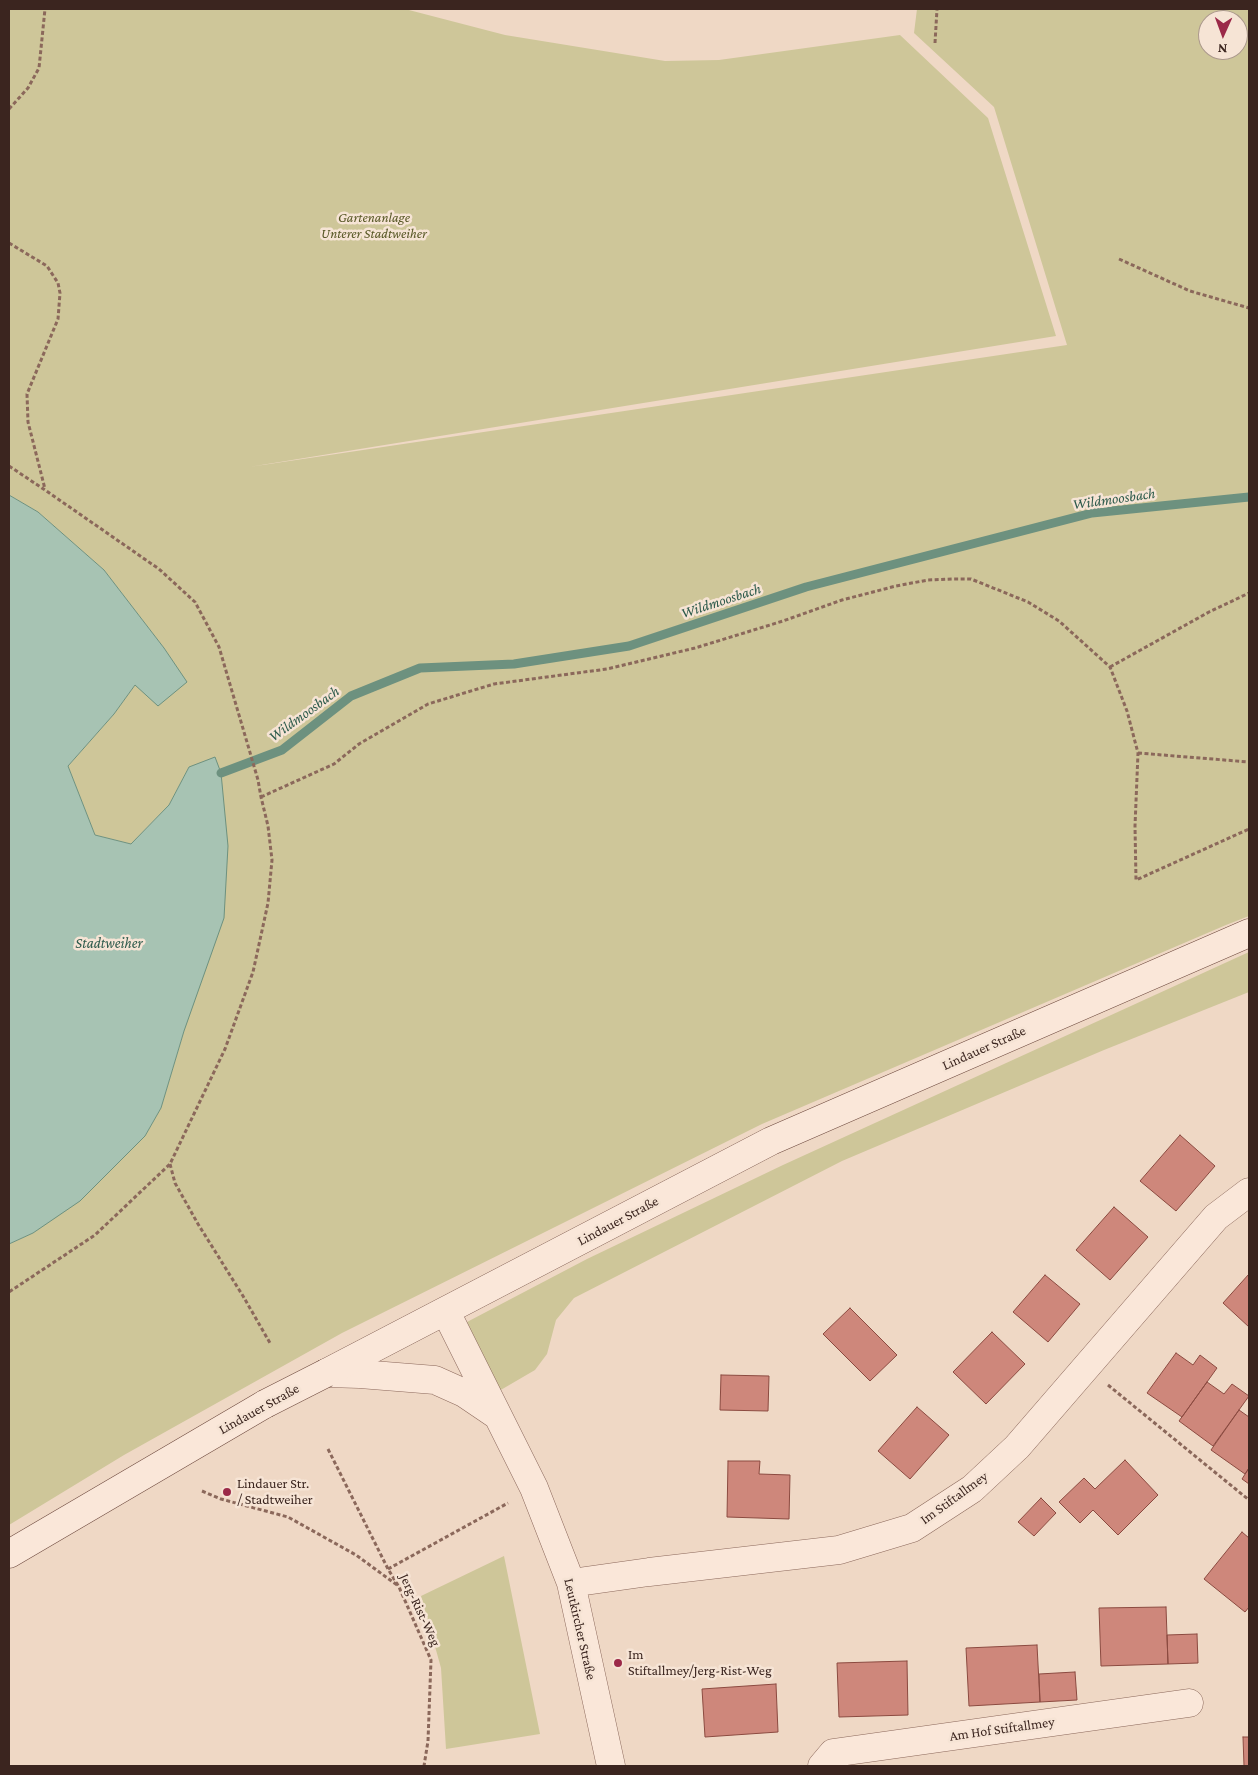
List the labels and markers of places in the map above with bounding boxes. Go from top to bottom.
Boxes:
place label: Lindauer Str. / Stadtweiher [237,1476,313,1508]
marker: Lindauer Str. / Stadtweiher [221,1486,233,1498]
place label: Im Stiftallmey/Jerg-Rist-Weg [628,1647,772,1680]
marker: Im Stiftallmey/Jerg-Rist-Weg [612,1657,624,1669]

